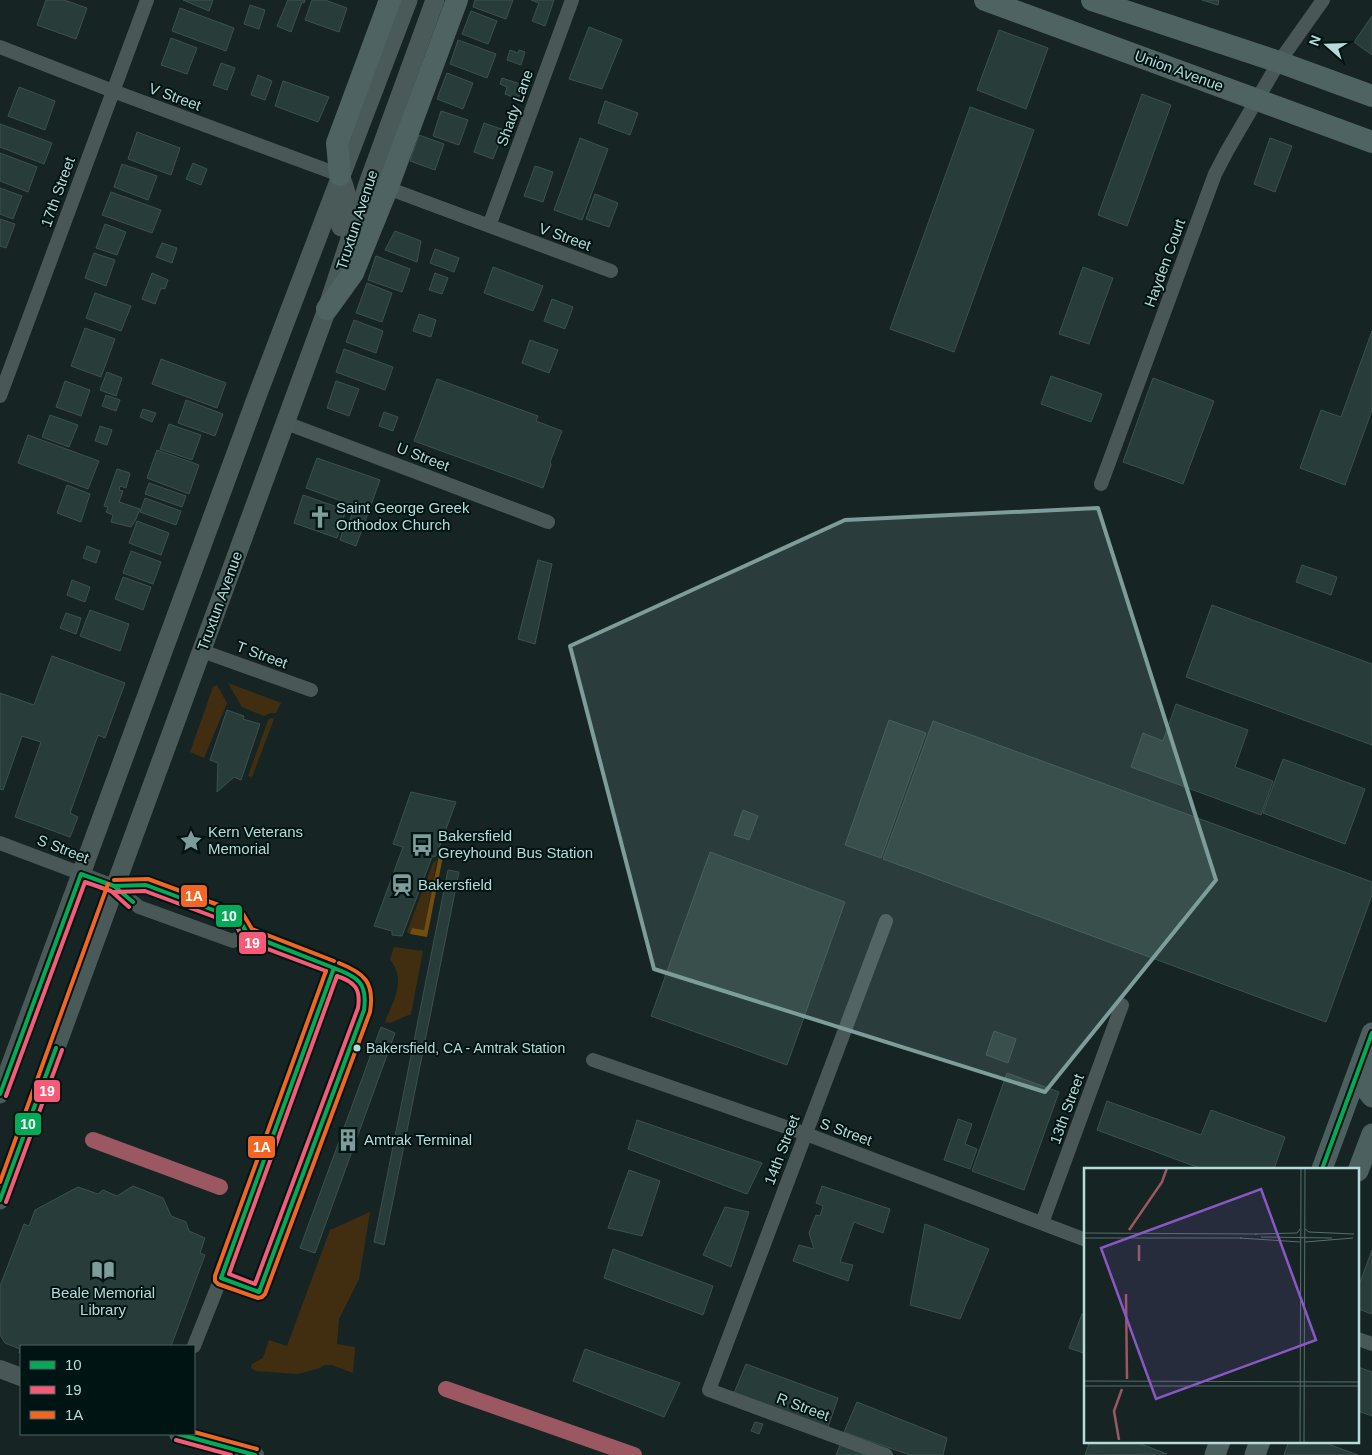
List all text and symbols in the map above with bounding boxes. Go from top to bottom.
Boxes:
north arrow [1302,20,1352,70]
text: N [1306,33,1324,48]
street label: Union Avenue [1133,47,1226,94]
street label: Shady Lane [493,67,536,148]
street label: V Street [147,79,204,114]
street label: 17th Street [37,154,78,229]
street label: Truxtun Avenue [332,168,381,272]
street label: Hayden Court [1141,216,1189,309]
street label: V Street [537,219,594,254]
street label: U Street [394,439,453,475]
place label: Saint George Greek Orthodox Church [336,499,470,533]
church icon: Saint George Greek Orthodox Church [307,504,333,530]
street label: Truxtun Avenue [194,549,245,653]
street label: T Street [234,637,291,672]
place label: Kern Veterans Memorial [208,823,303,857]
place label: Bakersfield Greyhound Bus Station [438,827,593,861]
place icon: Kern Veterans Memorial [178,828,204,854]
street label: S Street [35,831,92,866]
bus stop icon: Bakersfield Greyhound Bus Station [409,832,435,858]
station icon: Bakersfield [389,872,415,898]
place label: Bakersfield [418,876,492,893]
line badge: 1A [180,884,208,908]
text: 1A [185,888,203,904]
line badge: 10 [215,904,243,928]
text: 10 [221,908,237,924]
line badge: 19 [238,931,267,955]
text: 19 [244,935,260,951]
place label: Bakersfield, CA - Amtrak Station [366,1040,565,1056]
marker: Bakersfield, CA - Amtrak Station [352,1043,362,1053]
street label: 13th Street [1046,1071,1087,1146]
line badge: 19 [33,1079,61,1103]
text: 19 [39,1083,55,1099]
line badge: 10 [14,1112,42,1136]
street label: 14th Street [760,1112,803,1187]
street label: S Street [818,1114,875,1149]
text: 10 [20,1116,36,1132]
building icon: Amtrak Terminal [335,1127,361,1153]
place label: Amtrak Terminal [364,1131,472,1148]
line badge: 1A [247,1135,276,1159]
text: 1A [253,1139,271,1155]
inset map [1084,1168,1360,1442]
library icon: Beale Memorial Library [90,1257,116,1283]
place label: Beale Memorial Library [51,1284,155,1318]
legend [20,1345,195,1435]
text: 10 [65,1356,82,1373]
text: 19 [65,1381,82,1398]
street label: R Street [774,1389,833,1424]
text: 1A [65,1406,83,1423]

